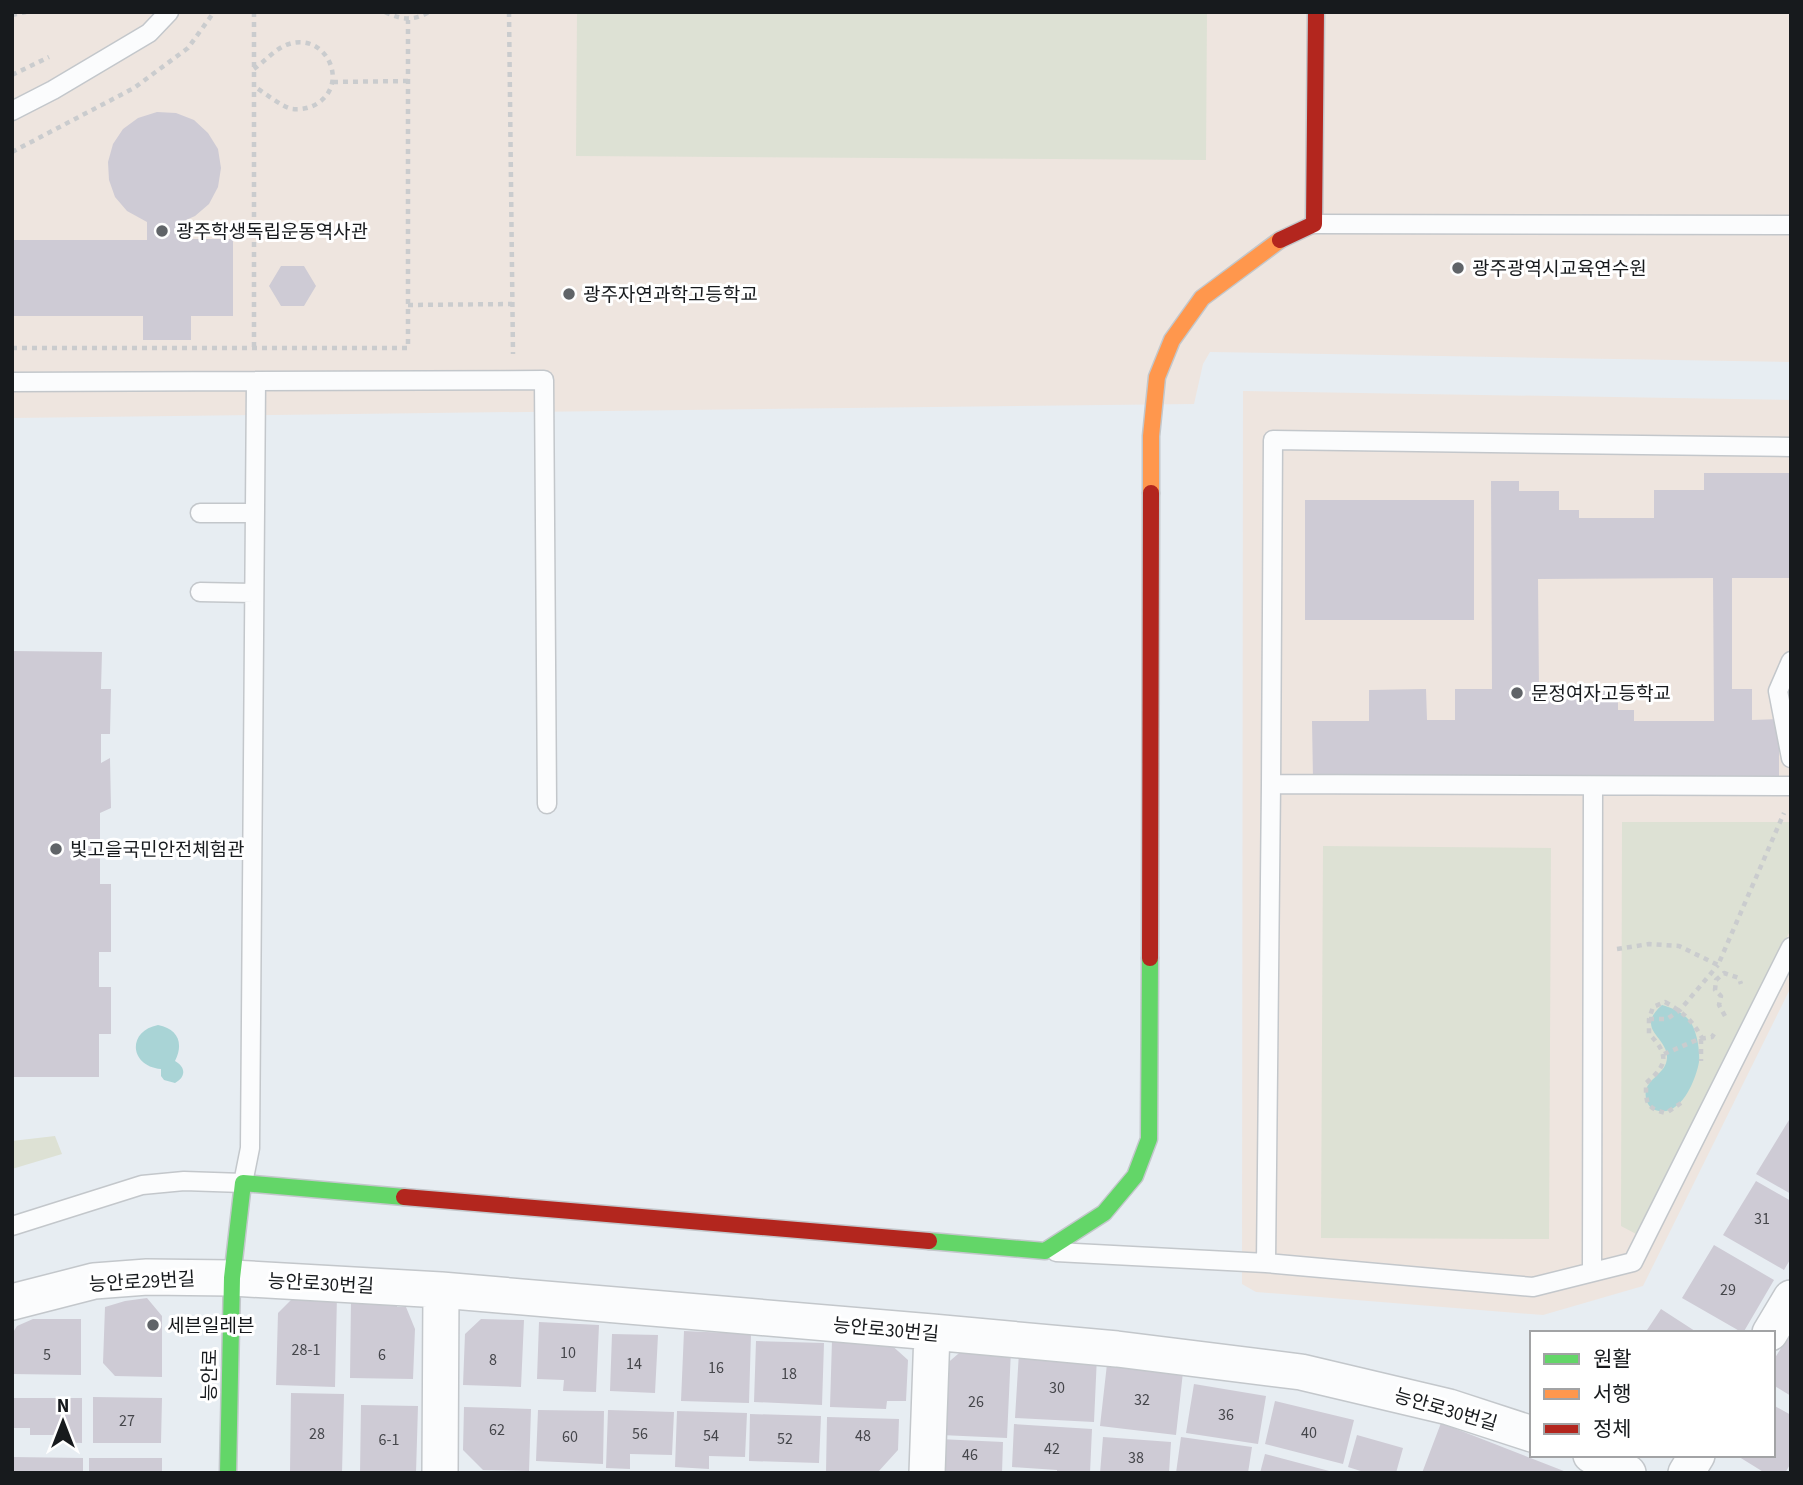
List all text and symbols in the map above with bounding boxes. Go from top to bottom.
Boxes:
place label: 광주학생독립운동역사관 [176,219,368,246]
marker: 광주학생독립운동역사관 [154,223,170,239]
place label: 광주광역시교육연수원 [1472,256,1647,283]
marker: 광주광역시교육연수원 [1450,260,1466,276]
place label: 광주자연과학고등학교 [583,282,758,309]
marker: 광주자연과학고등학교 [561,286,577,302]
place label: 문정여자고등학교 [1531,681,1671,708]
marker: 문정여자고등학교 [1509,685,1525,701]
place label: 빛고을국민안전체험관 [70,837,245,864]
marker: 빛고을국민안전체험관 [48,841,64,857]
house number: 31 [1754,1208,1770,1230]
street label: 능안로29번길 [88,1266,196,1299]
street label: 능안로30번길 [267,1268,375,1301]
house number: 29 [1720,1279,1736,1301]
street label: 능안로30번길 [832,1312,940,1349]
place label: 세븐일레븐 [167,1313,254,1340]
marker: 세븐일레븐 [145,1317,161,1333]
legend [1530,1331,1775,1457]
house number: 28-1 [292,1339,320,1361]
house number: 10 [560,1342,576,1364]
house number: 5 [43,1344,51,1366]
house number: 6 [378,1344,386,1366]
text: 원활 [1593,1344,1632,1374]
street label: 능안로 [197,1349,224,1401]
house number: 8 [489,1349,497,1371]
house number: 14 [626,1353,642,1375]
house number: 16 [708,1357,724,1379]
house number: 18 [781,1363,797,1385]
house number: 30 [1049,1377,1065,1399]
text: 서행 [1593,1379,1632,1409]
street label: 능안로30번길 [1391,1383,1500,1438]
north arrow [28,1387,98,1457]
house number: 32 [1134,1389,1150,1411]
house number: 26 [968,1391,984,1413]
text: N [57,1393,69,1420]
house number: 36 [1218,1404,1234,1426]
house number: 27 [119,1410,135,1432]
text: 정체 [1593,1414,1632,1444]
house number: 62 [489,1419,505,1441]
house number: 40 [1301,1422,1317,1444]
house number: 28 [309,1423,325,1445]
house number: 56 [632,1423,648,1445]
house number: 54 [703,1425,719,1447]
house number: 48 [855,1425,871,1447]
house number: 60 [562,1426,578,1448]
house number: 52 [777,1428,793,1450]
house number: 6-1 [379,1429,399,1451]
house number: 42 [1044,1438,1060,1460]
house number: 46 [962,1444,978,1466]
house number: 38 [1128,1447,1144,1469]

